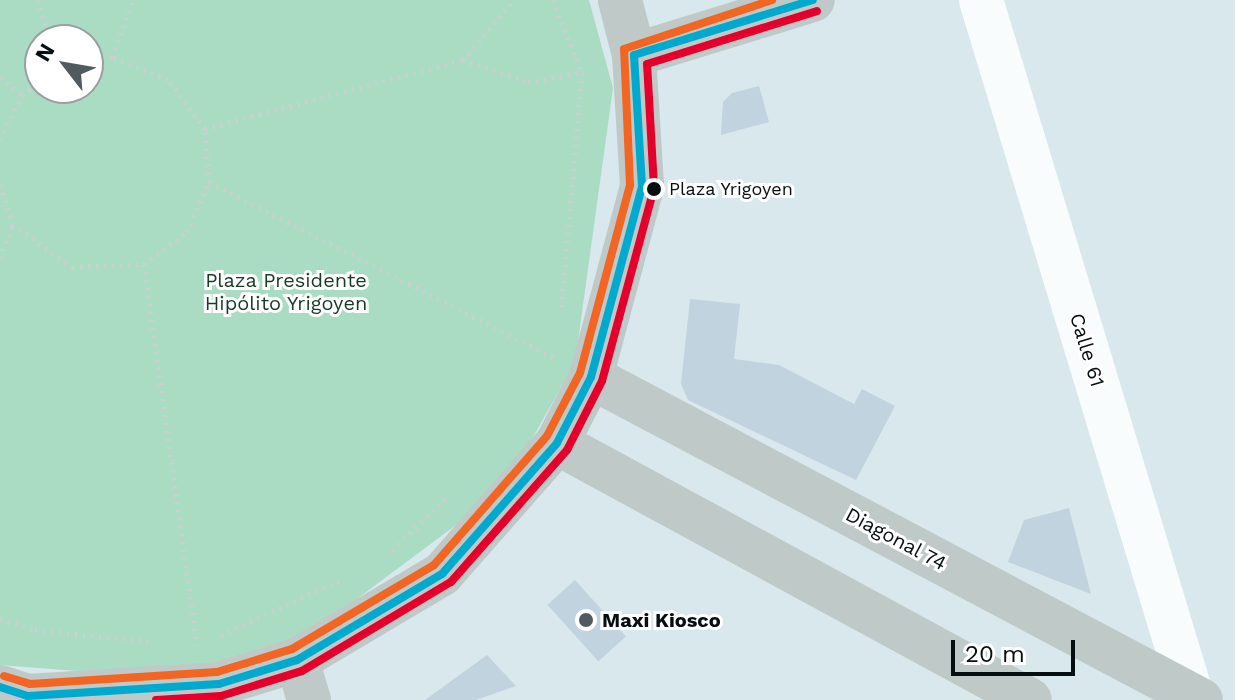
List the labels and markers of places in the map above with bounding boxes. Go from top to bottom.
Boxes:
place label: Plaza Yrigoyen [669,178,794,200]
marker: Plaza Yrigoyen [646,181,662,197]
place label: Maxi Kiosco [602,608,721,632]
marker: Maxi Kiosco [577,611,595,629]

